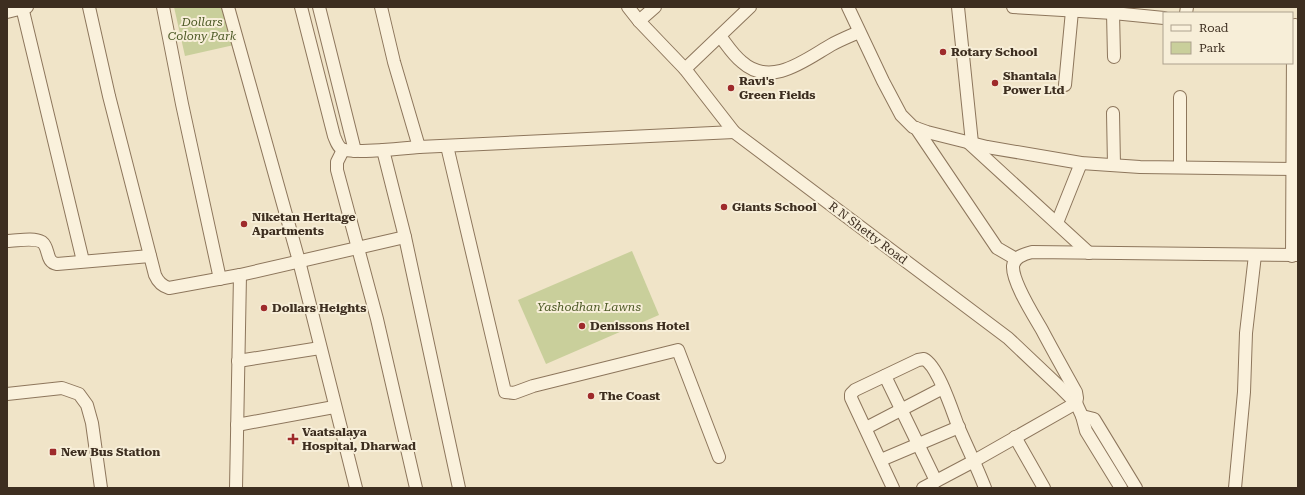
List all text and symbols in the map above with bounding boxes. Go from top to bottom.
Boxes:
legend [1163,12,1293,64]
park label: Dollars Colony Park [168,15,237,43]
text: Road [1199,21,1229,35]
text: Park [1199,41,1226,55]
place label: Rotary School [951,45,1037,59]
marker: Rotary School [938,47,948,57]
place label: Shantala Power Ltd [1003,69,1064,97]
place label: Ravi's Green Fields [739,74,816,102]
marker: Shantala Power Ltd [990,78,1000,88]
marker: Ravi's Green Fields [726,83,736,93]
street label: R N Shetty Road [826,199,910,267]
place label: Giants School [732,200,817,214]
marker: Giants School [719,202,729,212]
place label: Niketan Heritage Apartments [252,210,356,238]
marker: Niketan Heritage Apartments [239,219,249,229]
park label: Yashodhan Lawns [537,300,641,314]
place label: Dollars Heights [272,301,366,315]
marker: Dollars Heights [259,303,269,313]
place label: Denissons Hotel [590,319,689,333]
marker: Denissons Hotel [577,321,587,331]
place label: The Coast [599,389,660,403]
marker: The Coast [586,391,596,401]
place label: Vaatsalaya Hospital, Dharwad [302,425,416,453]
marker: Vaatsalaya Hospital, Dharwad [287,433,299,445]
place label: New Bus Station [61,445,160,459]
marker: New Bus Station [48,447,58,457]

